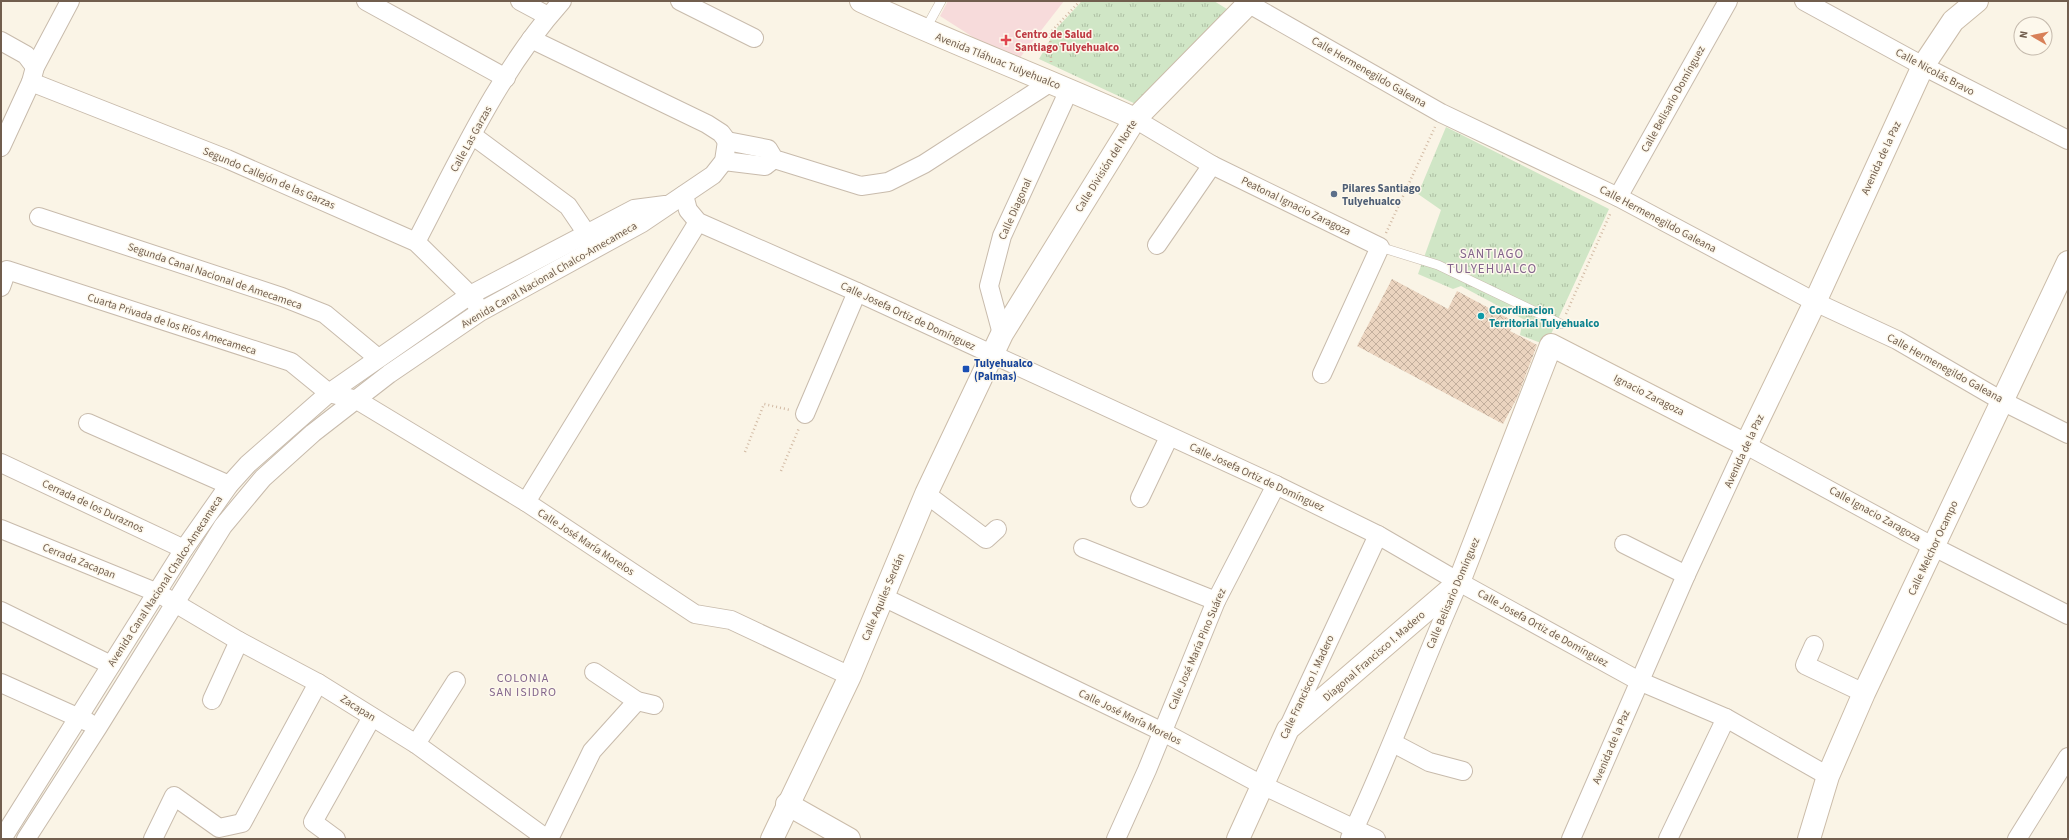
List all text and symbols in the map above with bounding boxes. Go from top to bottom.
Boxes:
north arrow [2013,16,2053,56]
place label: Centro de Salud Santiago Tulyehualco [1015,27,1119,55]
street label: Avenida Tláhuac Tulyehualco [933,29,1063,93]
text: N [2016,30,2032,39]
street label: Calle Hermenegildo Galeana [1309,33,1429,111]
marker: Centro de Salud Santiago Tulyehualco [1000,34,1012,46]
street label: Calle Belisario Domínguez [1637,43,1709,155]
street label: Calle Nicolás Bravo [1893,45,1977,99]
street label: Calle Las Garzas [447,103,496,175]
street label: Calle División del Norte [1071,116,1141,215]
street label: Avenida de la Paz [1857,119,1905,197]
street label: Segundo Callejón de las Garzas [201,143,338,213]
street label: Peatonal Ignacio Zaragoza [1239,173,1353,239]
street label: Calle Diagonal [995,176,1035,242]
place label: Pilares Santiago Tulyehualco [1342,181,1421,209]
street label: Calle Hermenegildo Galeana [1597,182,1719,256]
marker: Pilares Santiago Tulyehualco [1329,189,1339,199]
street label: Avenida Canal Nacional Chalco-Amecameca [458,218,640,332]
street label: Segunda Canal Nacional de Amecameca [126,239,304,313]
district label: SANTIAGO TULYEHUALCO [1447,245,1537,278]
street label: Calle Josefa Ortiz de Domínguez [838,278,978,354]
street label: Cuarta Privada de los Ríos Amecameca [86,290,258,358]
place label: Coordinacion Territorial Tulyehualco [1489,303,1599,331]
marker: Coordinacion Territorial Tulyehualco [1476,311,1486,321]
street label: Calle Hermenegildo Galeana [1884,330,2006,406]
place label: Tulyehualco (Palmas) [974,356,1033,384]
marker: Tulyehualco (Palmas) [961,364,971,374]
street label: Ignacio Zaragoza [1611,371,1687,419]
street label: Avenida de la Paz [1720,412,1768,490]
street label: Calle Josefa Ortiz de Domínguez [1187,439,1327,515]
street label: Cerrada de los Duraznos [40,476,147,536]
street label: Calle Ignacio Zaragoza [1826,483,1924,545]
street label: Avenida Canal Nacional Chalco-Amecameca [104,493,226,669]
street label: Calle Melchor Ocampo [1904,498,1962,598]
street label: Calle José María Morelos [535,505,638,579]
street label: Calle Belisario Domínguez [1423,535,1483,651]
street label: Cerrada Zacapan [40,539,118,583]
street label: Calle Aquiles Serdán [858,551,908,643]
street label: Calle José María Pino Suárez [1165,586,1230,712]
street label: Calle Josefa Ortiz de Domínguez [1475,586,1611,670]
street label: Diagonal Francisco I. Madero [1320,607,1428,705]
street label: Calle Francisco I. Madero [1276,632,1338,742]
district label: COLONIA SAN ISIDRO [489,670,557,701]
street label: Calle José María Morelos [1076,686,1184,749]
street label: Zacapan [337,691,379,725]
street label: Avenida de la Paz [1589,707,1634,786]

